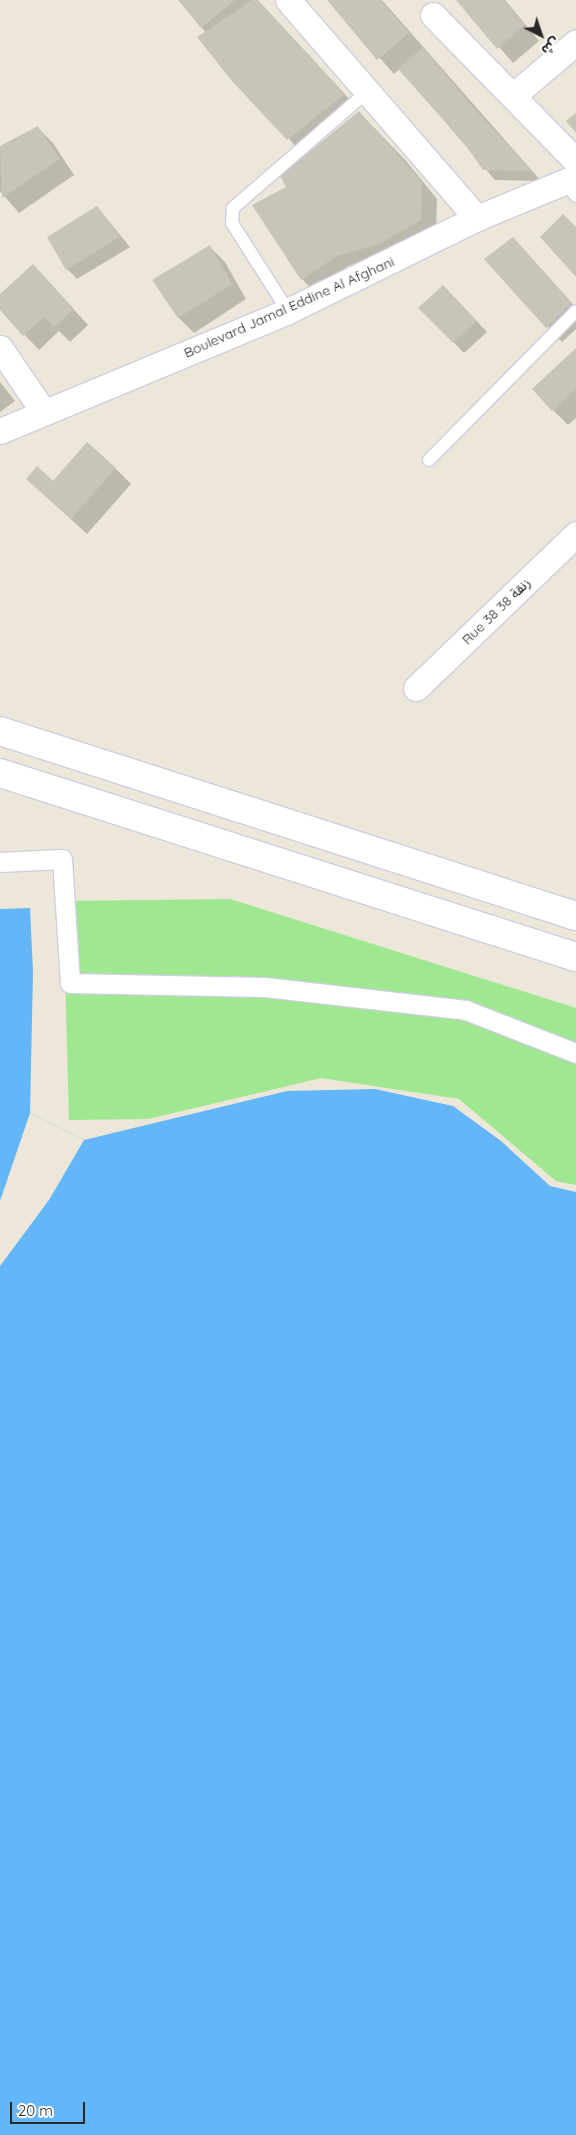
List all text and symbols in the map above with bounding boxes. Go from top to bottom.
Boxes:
north arrow [516,10,566,60]
text: ش [538,33,564,59]
street label: Boulevard Jamal Eddine Al Afghani [181,253,397,361]
street label: Rue 38 زنقة 38 [458,574,534,648]
scale bar [12,2092,88,2124]
text: 20 m [18,2101,53,2120]

